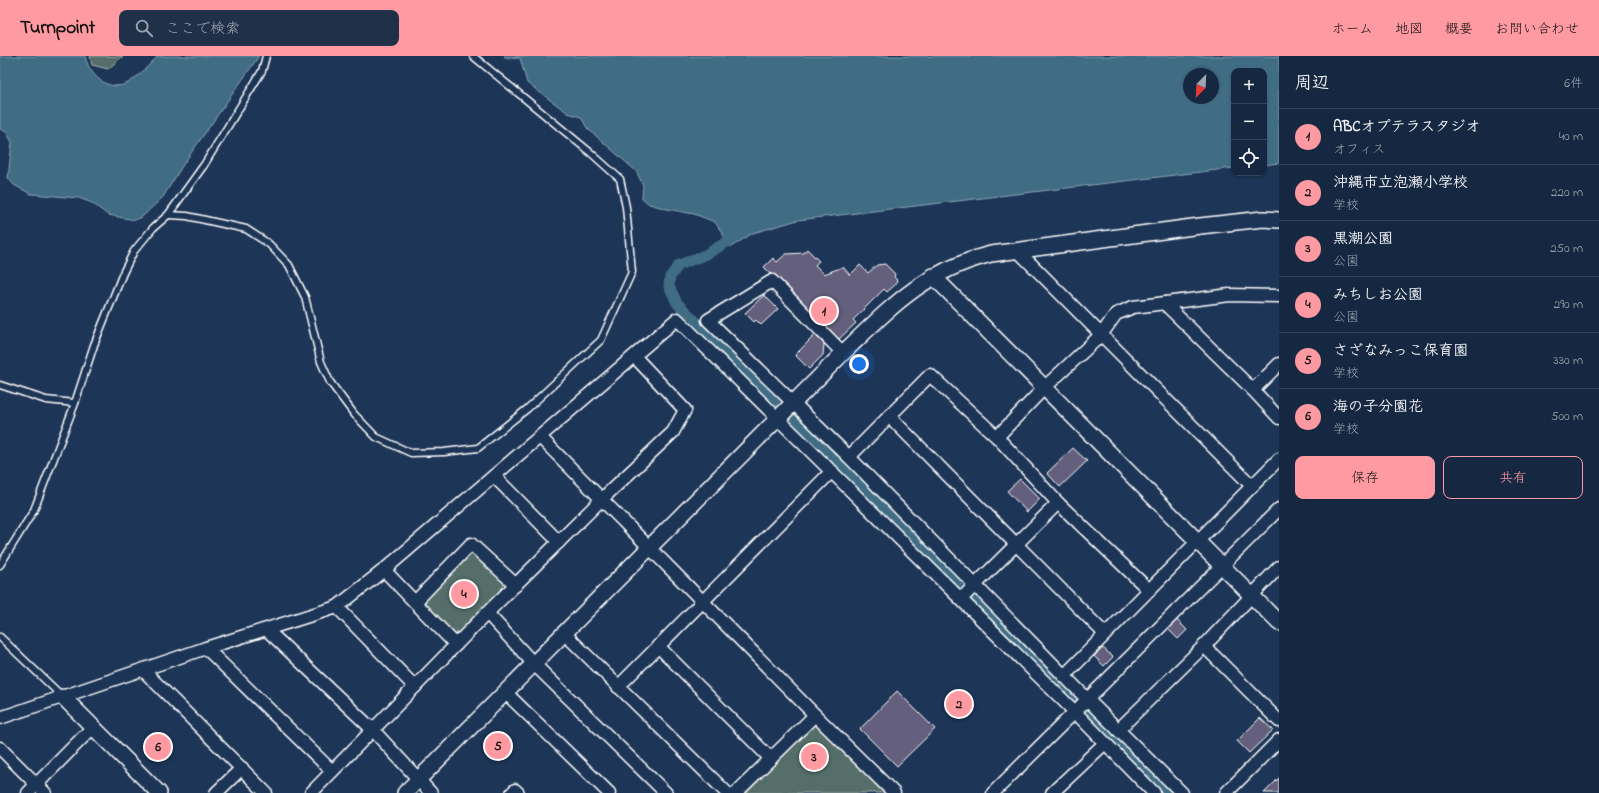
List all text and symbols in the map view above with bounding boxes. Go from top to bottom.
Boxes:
search box [119,10,399,46]
text: Turnpoint [20,15,95,42]
icon: search [133,17,155,39]
text: ここで検索 [165,18,240,40]
text: ホーム [1332,19,1373,40]
text: 地図 [1395,19,1423,40]
text: 概要 [1445,19,1473,40]
text: お問い合わせ [1495,19,1579,40]
north arrow [1183,68,1219,104]
map controls [1231,68,1267,176]
button: + [1231,68,1267,104]
text: 周辺 [1295,71,1329,96]
text: 6件 [1564,74,1583,93]
button: − [1231,104,1267,140]
text: ABCオプテラスタジオ [1333,116,1480,138]
text: 1 [1306,127,1310,146]
text: 40 m [1559,127,1583,146]
button: locate [1231,140,1267,176]
text: オフィス [1333,140,1385,159]
text: 沖縄市立泡瀬小学校 [1333,172,1468,194]
text: 2 [1305,183,1311,202]
text: 220 m [1551,183,1583,202]
text: 学校 [1333,196,1359,215]
text: 黒潮公園 [1333,228,1393,250]
text: 3 [1305,239,1311,258]
text: 250 m [1550,239,1583,258]
text: 公園 [1333,252,1359,271]
text: みちしお公園 [1333,284,1423,306]
text: 4 [1305,295,1311,314]
text: 290 m [1554,295,1583,314]
pin: 1 [811,296,837,326]
text: 公園 [1333,308,1359,327]
text: さざなみっこ保育園 [1333,340,1468,362]
text: 5 [1304,351,1312,370]
text: 330 m [1553,351,1583,370]
your location [849,354,869,374]
text: 学校 [1333,364,1359,383]
text: 海の子分園花 [1333,396,1423,418]
text: 6 [1305,407,1311,426]
text: 500 m [1551,407,1583,426]
text: 学校 [1333,420,1359,439]
button: 保存 [1295,456,1435,499]
button: 共有 [1443,456,1583,499]
pin: 4 [451,579,477,609]
pin: 2 [946,689,972,719]
pin: 5 [485,731,511,761]
pin: 6 [145,732,171,762]
pin: 3 [801,742,827,772]

